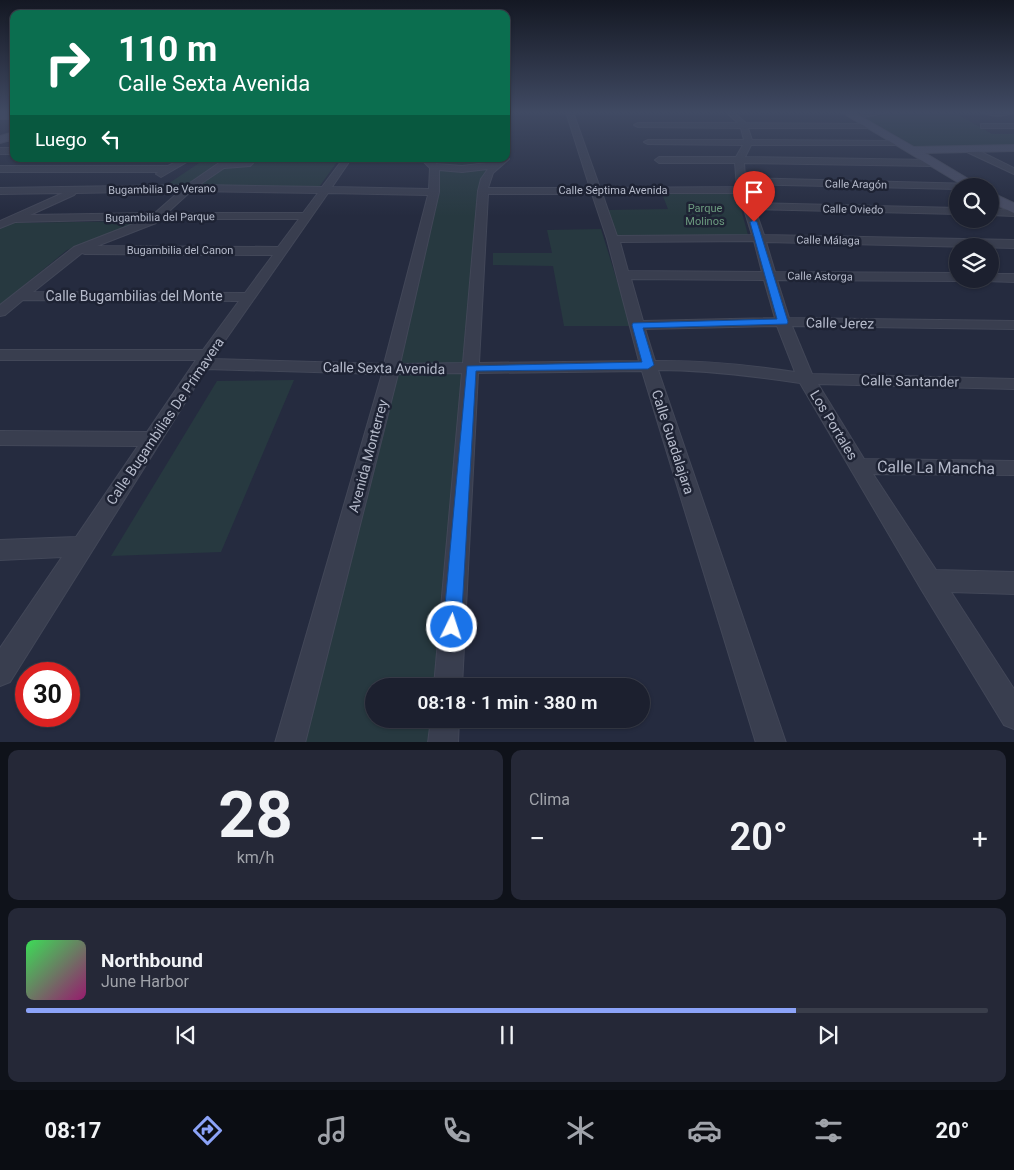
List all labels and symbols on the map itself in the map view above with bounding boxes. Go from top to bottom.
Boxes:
pin [733,171,775,222]
street label: Calle Aragón [825,177,887,192]
street label: Bugambilia De Verano [108,182,216,197]
street label: Calle Séptima Avenida [558,184,668,197]
park label: Parque Molinos [685,202,725,228]
street label: Calle Oviedo [822,202,884,217]
street label: Bugambilia del Parque [105,210,215,225]
street label: Calle Málaga [796,233,860,248]
street label: Bugambilia del Canon [127,244,233,257]
street label: Calle Astorga [787,269,853,284]
street label: Calle Bugambilias del Monte [45,288,223,304]
street label: Calle Jerez [806,314,874,332]
street label: Calle Bugambilias De Primavera [103,334,227,508]
street label: Calle Sexta Avenida [323,359,445,377]
street label: Calle Santander [861,372,959,390]
street label: Los Portales [807,387,861,463]
street label: Calle Guadalajara [649,388,697,496]
street label: Avenida Monterrey [345,397,391,514]
street label: Calle La Mancha [877,457,995,478]
position arrow [425,600,477,652]
speed limit sign: 30 [15,662,80,727]

